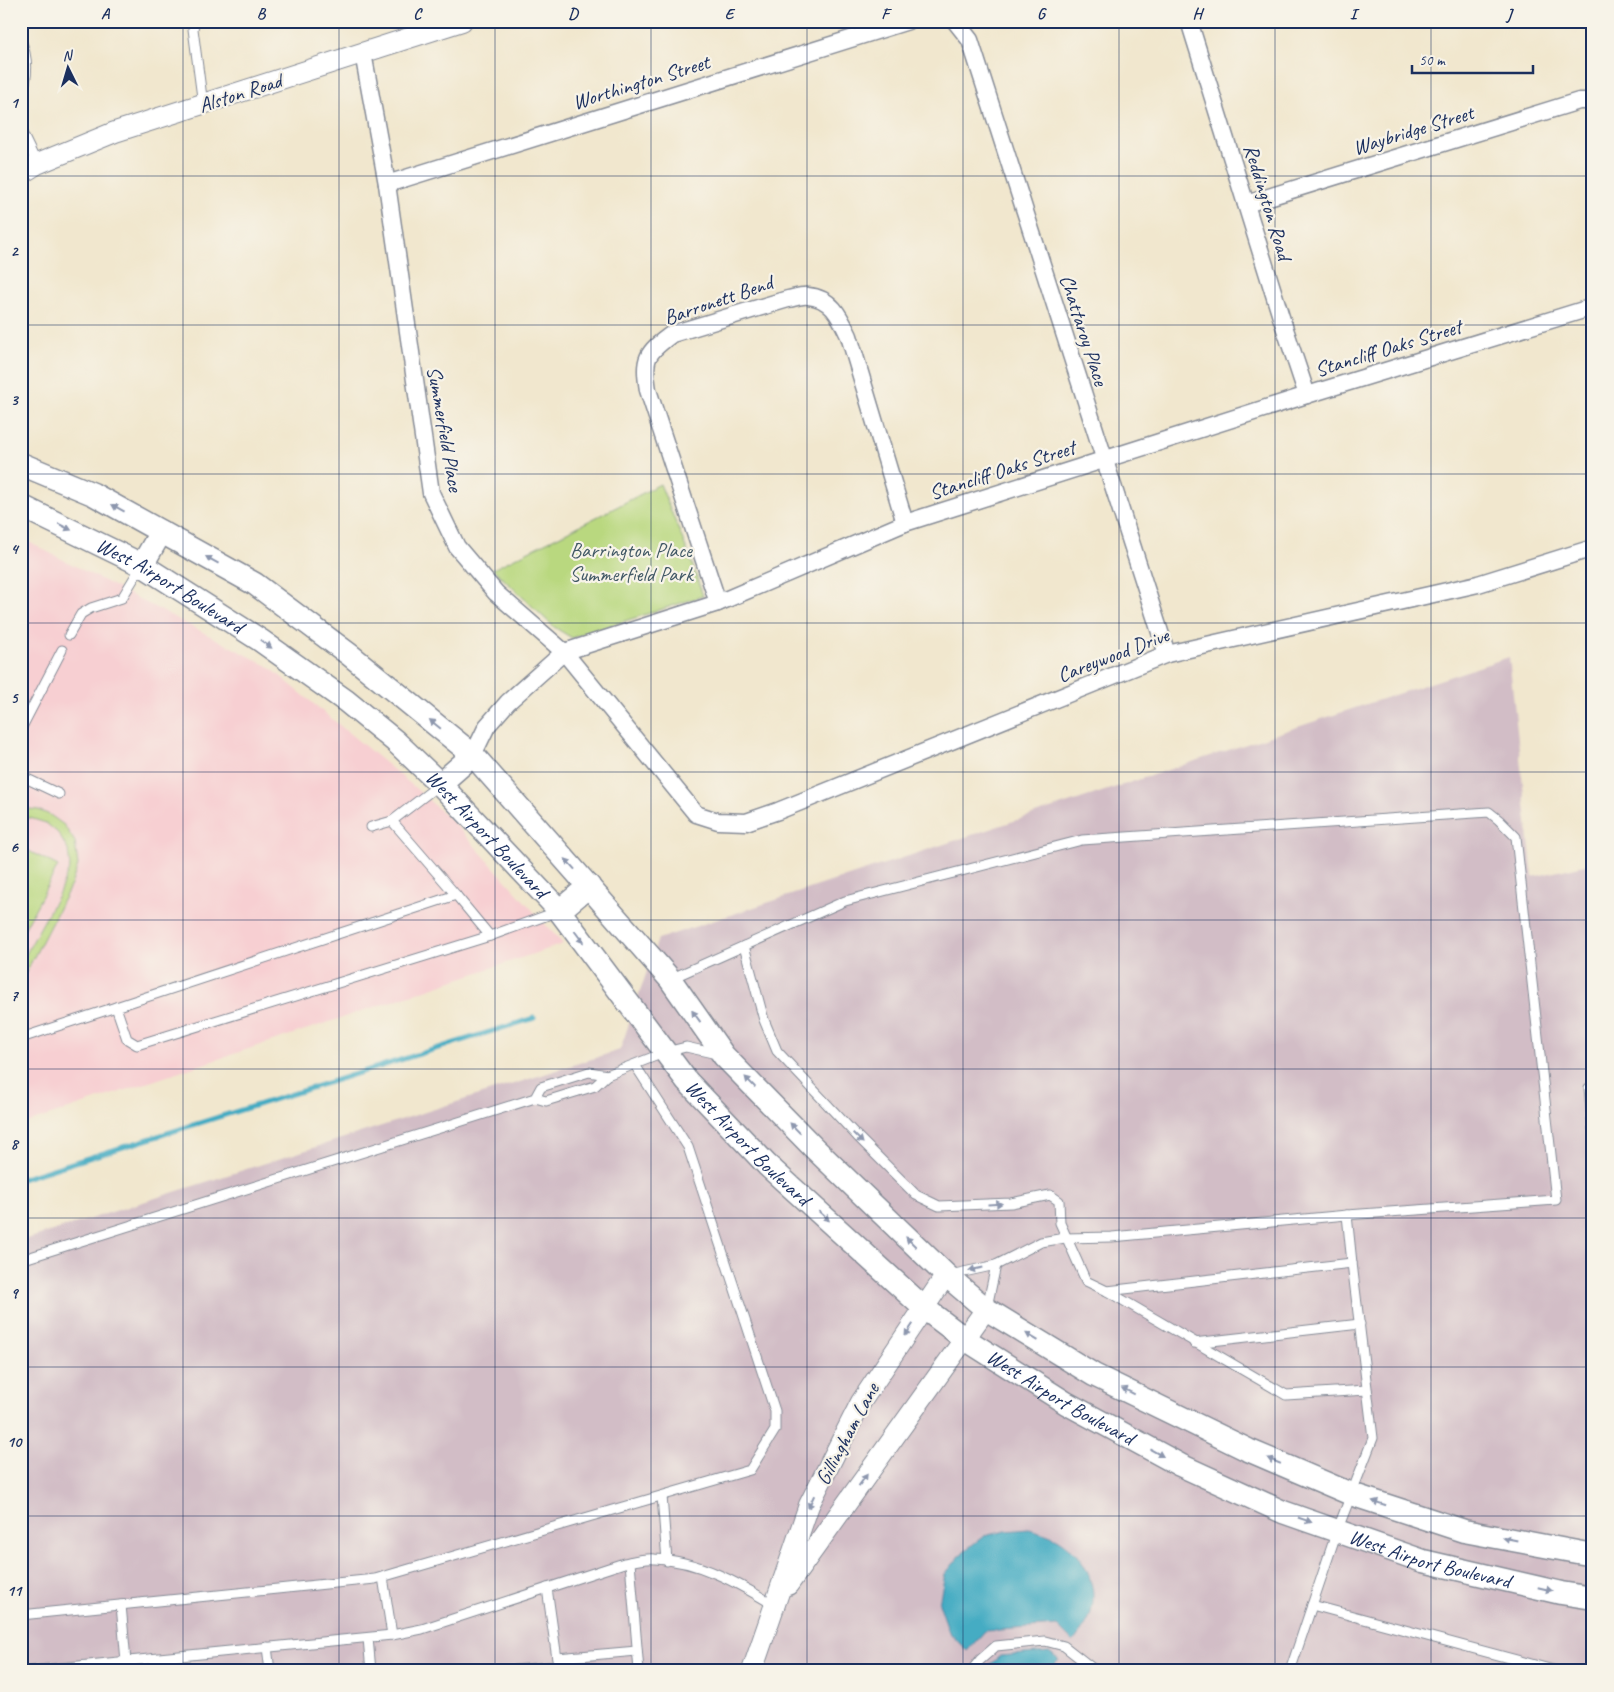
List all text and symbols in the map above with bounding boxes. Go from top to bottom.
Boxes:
text: A [101,4,111,24]
text: B [257,4,267,24]
text: C [413,4,423,24]
text: D [568,4,579,24]
text: E [725,4,736,24]
text: F [881,4,892,24]
text: G [1037,4,1047,24]
text: H [1192,4,1204,24]
text: I [1350,4,1360,24]
text: J [1505,4,1514,24]
north arrow [42,42,92,92]
scale bar [1412,42,1533,74]
text: N [62,46,74,64]
street label: Worthington Street [569,48,714,115]
text: 50 m [1419,51,1446,70]
street label: Alston Road [195,66,288,119]
text: 1 [10,93,19,113]
street label: Waybridge Street [1350,99,1478,161]
street label: Reddington Road [1238,141,1299,266]
text: 2 [10,241,19,261]
street label: Barronett Bend [660,268,779,331]
street label: Chattaroy Place [1054,271,1115,390]
street label: Stancliff Oaks Street [1312,312,1467,383]
street label: Summerfield Place [421,364,469,495]
text: 3 [10,390,19,410]
street label: Stancliff Oaks Street [926,433,1081,506]
one-way arrow [111,504,125,513]
one-way arrow [58,523,72,531]
street label: West Airport Boulevard [92,532,252,641]
park label: Barrington Place Summerfield Park [569,537,695,587]
text: 4 [10,539,19,559]
one-way arrow [205,556,219,565]
street label: Careywood Drive [1054,621,1173,688]
one-way arrow [259,639,273,649]
text: 5 [11,688,20,708]
one-way arrow [429,719,442,730]
street label: West Airport Boulevard [420,764,556,906]
text: 6 [10,837,19,857]
one-way arrow [564,859,576,871]
one-way arrow [573,930,584,943]
text: 7 [10,986,19,1006]
one-way arrow [691,1009,701,1023]
street label: West Airport Boulevard [680,1074,819,1214]
one-way arrow [744,1077,756,1089]
one-way arrow [789,1123,801,1135]
one-way arrow [852,1131,864,1143]
text: 8 [10,1134,19,1154]
one-way arrow [987,1199,1003,1207]
one-way arrow [817,1210,829,1222]
one-way arrow [905,1236,917,1248]
one-way arrow [969,1265,984,1273]
text: 9 [10,1283,19,1303]
one-way arrow [904,1324,914,1337]
one-way arrow [1025,1333,1038,1342]
street label: West Airport Boulevard [982,1343,1142,1452]
street label: Gillingham Lane [809,1378,885,1489]
one-way arrow [1121,1387,1135,1395]
text: 10 [7,1432,23,1452]
one-way arrow [1150,1449,1165,1457]
one-way arrow [1267,1457,1282,1465]
one-way arrow [858,1473,868,1487]
one-way arrow [807,1494,816,1509]
one-way arrow [1372,1499,1387,1507]
one-way arrow [1298,1517,1313,1524]
street label: West Airport Boulevard [1346,1523,1517,1595]
one-way arrow [1502,1535,1518,1543]
text: 11 [7,1581,23,1601]
one-way arrow [1538,1585,1553,1593]

